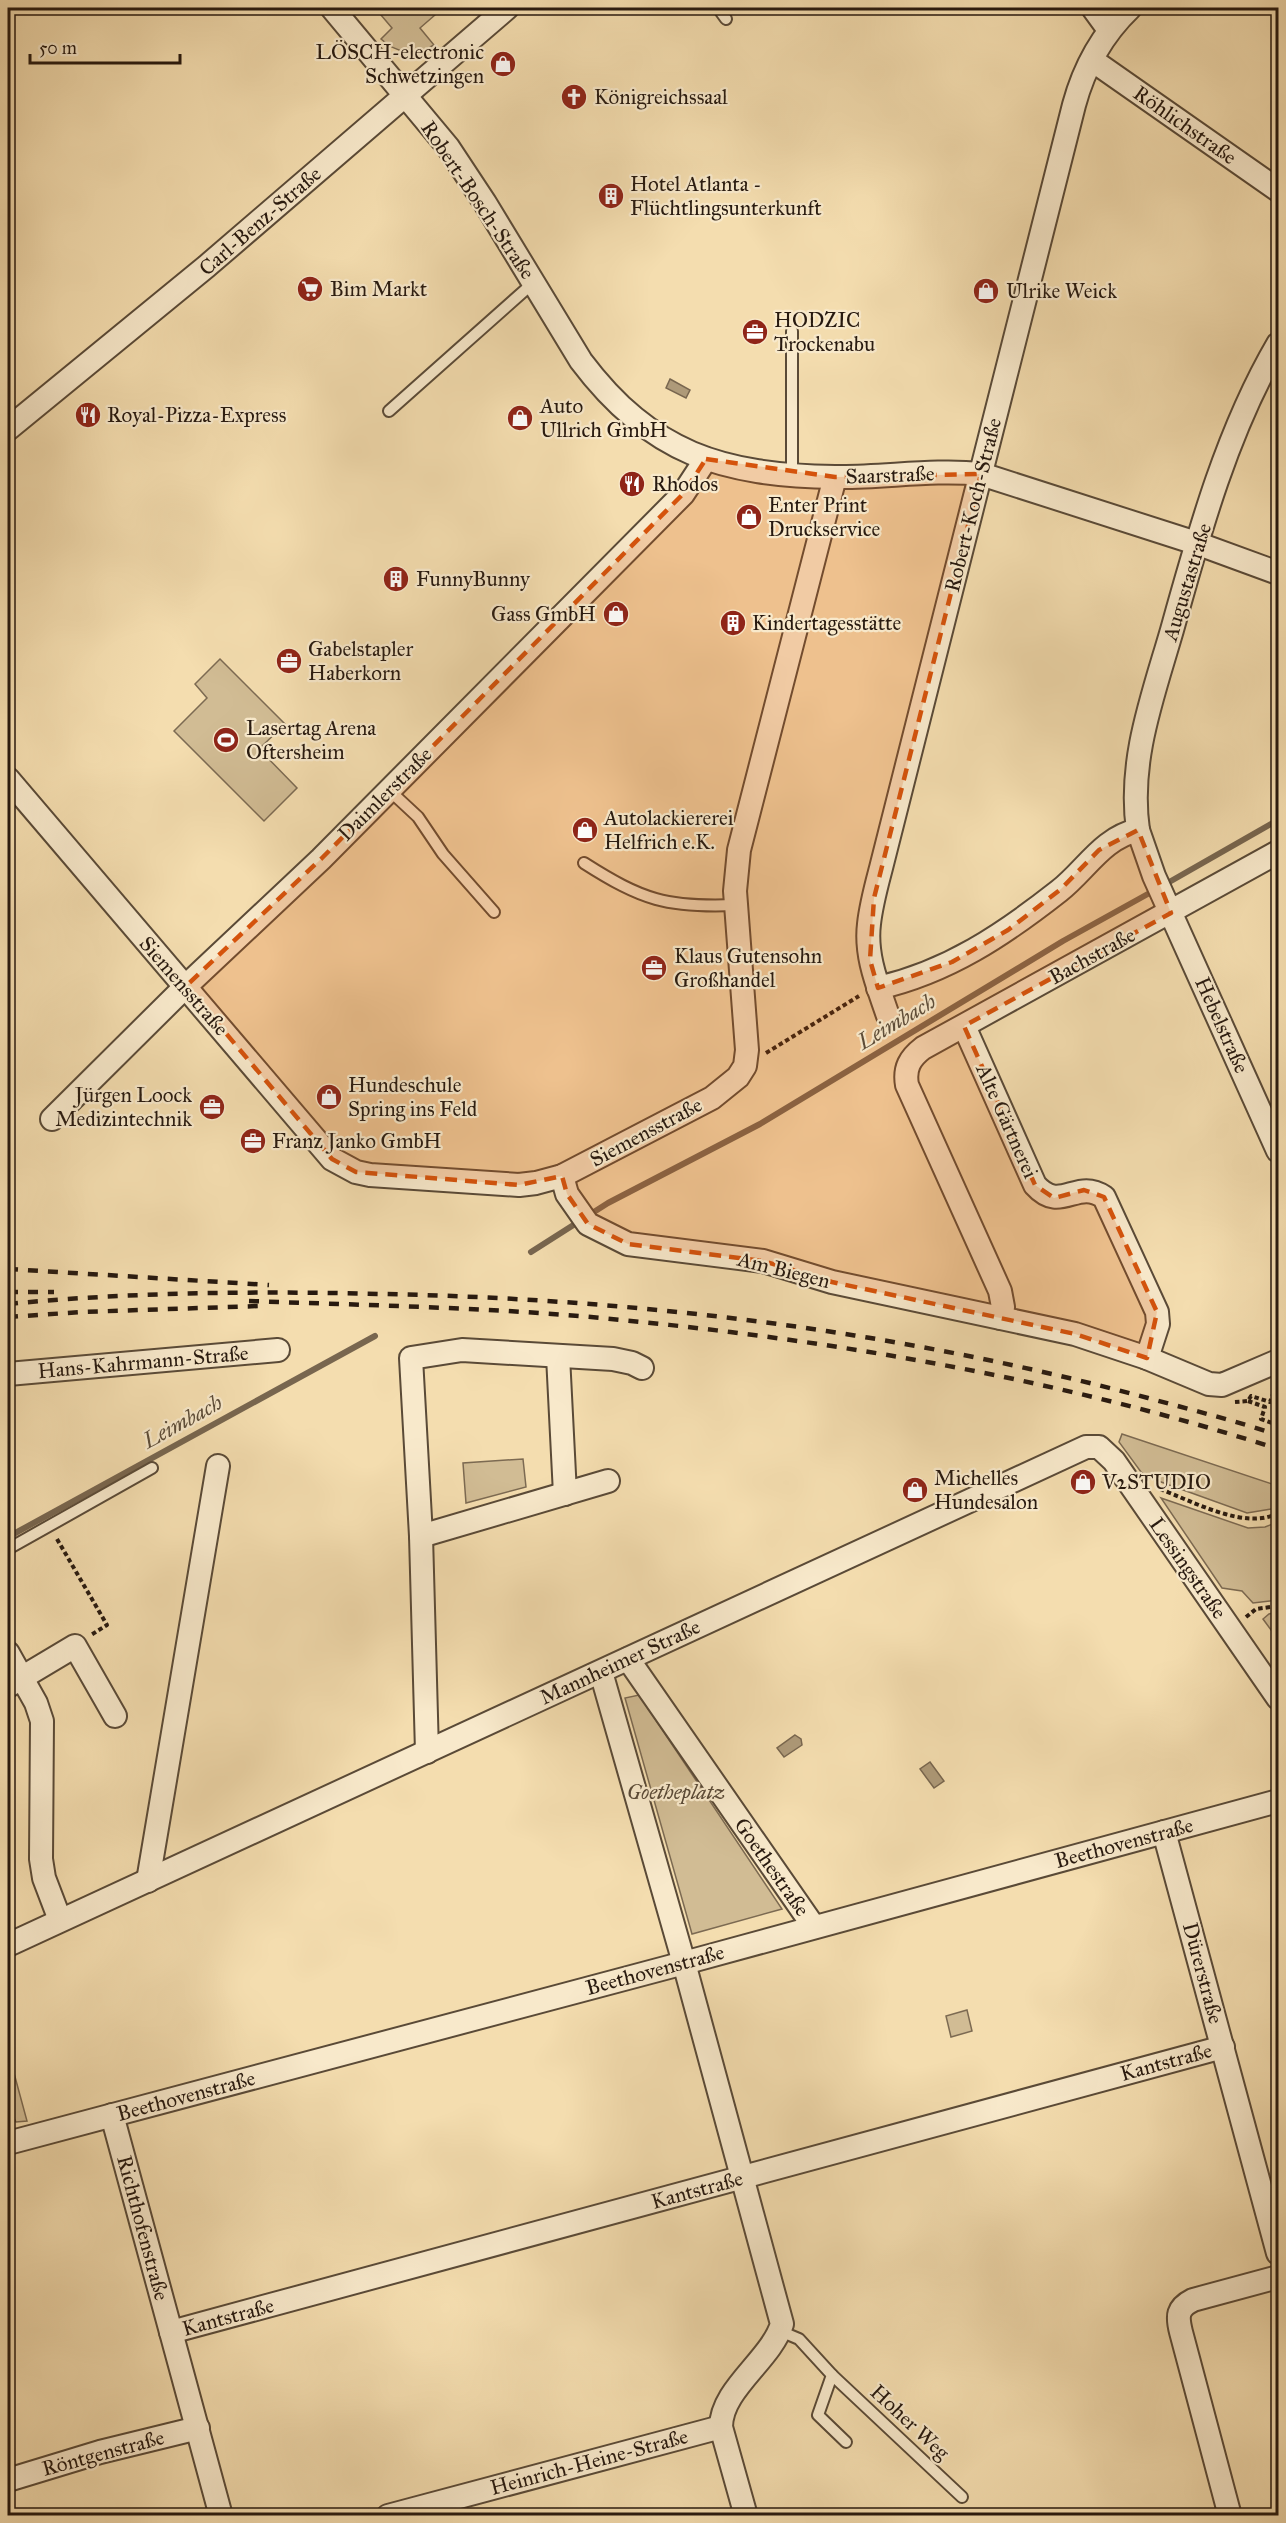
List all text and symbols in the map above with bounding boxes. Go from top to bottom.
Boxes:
scale bar [30,27,180,65]
text: 50 m [39,37,77,59]
place label: LÖSCH-electronic Schwetzingen [315,39,484,89]
shop icon: LÖSCH-electronic Schwetzingen [488,49,518,79]
street label: Röhlichstraße [1128,80,1242,170]
church icon: Königreichssaal [559,82,589,112]
place label: Königreichssaal [594,84,728,110]
street label: Robert-Bosch-Straße [415,116,541,284]
street label: Carl-Benz-Straße [194,161,327,281]
place label: Hotel Atlanta - Flüchtlingsunterkunft [630,171,822,221]
building icon: Hotel Atlanta - Flüchtlingsunterkunft [596,181,626,211]
supermarket icon: Bim Markt [295,274,325,304]
place label: Bim Markt [330,276,428,302]
shop icon: Ulrike Weick [971,276,1001,306]
place label: Ulrike Weick [1006,278,1117,304]
place label: HODZIC Trockenabu [774,307,875,357]
office icon: HODZIC Trockenabu [740,317,770,347]
place label: Auto Ullrich GmbH [539,393,667,443]
restaurant icon: Royal-Pizza-Express [73,400,103,430]
place label: Royal-Pizza-Express [107,402,286,428]
shop icon: Auto Ullrich GmbH [505,403,535,433]
street label: Robert-Koch-Straße [939,415,1007,595]
street label: Saarstraße [845,460,935,490]
restaurant icon: Rhodos [617,469,647,499]
place label: Rhodos [652,471,718,497]
place label: Enter Print Druckservice [768,492,881,542]
shop icon: Enter Print Druckservice [734,502,764,532]
street label: Augustastraße [1156,520,1217,645]
building icon: FunnyBunny [381,564,411,594]
place label: FunnyBunny [416,566,531,592]
shop icon: Gass GmbH [601,599,631,629]
place label: Gass GmbH [491,601,596,627]
building icon: Kindertagesstätte [718,608,748,638]
place label: Kindertagesstätte [752,610,902,636]
place label: Gabelstapler Haberkorn [308,636,414,686]
office icon: Gabelstapler Haberkorn [274,646,304,676]
place label: Lasertag Arena Oftersheim [246,715,376,765]
sports icon: Lasertag Arena Oftersheim [211,725,241,755]
street label: Daimlerstraße [332,741,438,847]
place label: Autolackiererei Helfrich e.K. [603,805,734,855]
shop icon: Autolackiererei Helfrich e.K. [570,815,600,845]
street label: Bachstraße [1044,922,1140,990]
street label: Siemensstraße [134,931,234,1041]
place label: Klaus Gutensohn Großhandel [674,943,822,993]
office icon: Klaus Gutensohn Großhandel [639,953,669,983]
street label: Hebelstraße [1189,973,1255,1077]
water label: Leimbach [851,987,941,1056]
street label: Alte Gärtnerei [970,1059,1044,1182]
place label: Hundeschule Spring ins Feld [348,1072,478,1122]
place label: Jürgen Loock Medizintechnik [55,1082,192,1132]
shop icon: Hundeschule Spring ins Feld [314,1082,344,1112]
street label: Siemensstraße [585,1091,707,1172]
office icon: Jürgen Loock Medizintechnik [197,1092,227,1122]
office icon: Franz Janko GmbH [238,1126,268,1156]
place label: Franz Janko GmbH [272,1128,441,1154]
street label: Am Biegen [734,1246,833,1294]
street label: Hans-Kahrmann-Straße [36,1340,250,1384]
water label: Leimbach [137,1388,227,1455]
place label: Michelles Hundesalon [934,1465,1038,1515]
shop icon: V2STUDIO [1068,1467,1098,1497]
place label: V2STUDIO [1101,1469,1211,1495]
shop icon: Michelles Hundesalon [900,1475,930,1505]
street label: Lessingstraße [1144,1512,1233,1624]
street label: Mannheimer Straße [536,1613,705,1711]
park label: Goetheplatz [627,1779,725,1805]
street label: Beethovenstraße [1052,1812,1196,1874]
street label: Goethestraße [729,1813,816,1921]
street label: Dürerstraße [1177,1920,1229,2027]
street label: Beethovenstraße [583,1939,727,2001]
street label: Kantstraße [1117,2037,1215,2087]
street label: Beethovenstraße [114,2065,258,2127]
street label: Richthofenstraße [111,2153,175,2304]
street label: Kantstraße [648,2165,746,2215]
street label: Kantstraße [179,2292,277,2342]
street label: Hoher Weg [865,2379,955,2465]
street label: Heinrich-Heine-Straße [487,2423,691,2501]
street label: Röntgenstraße [39,2424,167,2482]

